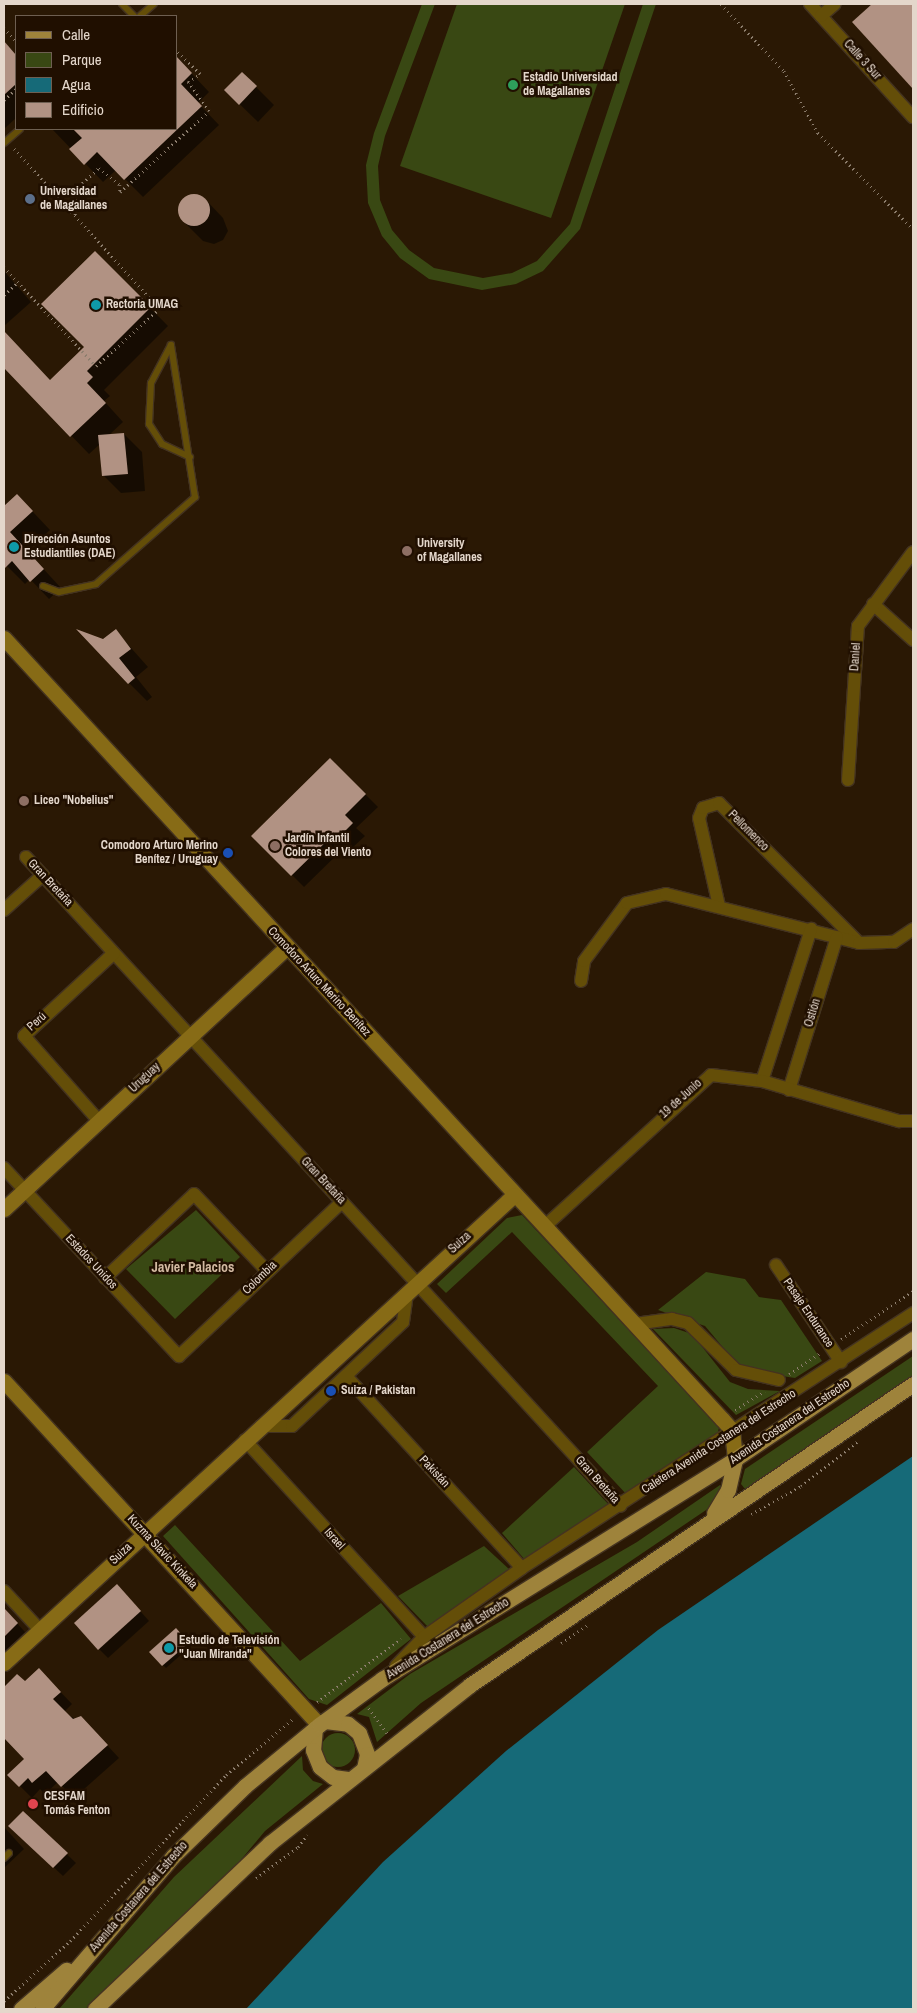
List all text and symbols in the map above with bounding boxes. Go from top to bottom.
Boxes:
legend [15,15,178,130]
text: Calle [62,24,90,45]
street label: Calle 3 Sur [840,37,884,83]
text: Parque [62,49,102,70]
place label: Estadio Universidad de Magallanes [523,71,618,99]
text: Agua [62,74,91,95]
marker: Estadio Universidad de Magallanes [507,79,519,91]
text: Edificio [62,99,104,120]
place label: Universidad de Magallanes [40,185,107,213]
marker: Universidad de Magallanes [24,193,36,205]
place label: Rectoria UMAG [106,298,178,312]
marker: Rectoria UMAG [90,299,102,311]
place label: Dirección Asuntos Estudiantiles (DAE) [24,533,115,561]
place label: University of Magallanes [417,537,482,565]
marker: Dirección Asuntos Estudiantiles (DAE) [8,541,20,553]
marker: University of Magallanes [401,545,413,557]
street label: Daniel [848,642,864,672]
place label: Liceo "Nobelius" [34,794,113,808]
marker: Liceo "Nobelius" [18,795,30,807]
street label: Pellomenco [725,808,771,854]
place label: Jardín Infantil Colores del Viento [285,832,371,860]
place label: Comodoro Arturo Merino Benítez / Uruguay [100,839,218,867]
marker: Jardín Infantil Colores del Viento [269,840,281,852]
marker: Comodoro Arturo Merino Benítez / Uruguay [222,847,234,859]
street label: Gran Bretaña [25,856,75,910]
street label: Comodoro Arturo Merino Benítez [264,924,374,1040]
street label: Ostión [802,997,824,1029]
street label: Perú [24,1010,50,1034]
street label: Uruguay [126,1060,164,1096]
street label: 19 de Junio [657,1076,705,1122]
street label: Gran Bretaña [298,1154,348,1208]
street label: Suiza [446,1229,474,1257]
street label: Estados Unidos [62,1232,120,1292]
street label: Colombia [240,1258,280,1298]
district label: Javier Palacios [152,1259,234,1275]
street label: Pasaje Endurance [780,1276,836,1350]
street label: Avenida Costanera del Estrecho [727,1376,853,1468]
place label: Suiza / Pakistan [341,1384,415,1398]
marker: Suiza / Pakistan [325,1385,337,1397]
street label: Caletera Avenida Costanera del Estrecho [639,1387,799,1497]
street label: Pakistán [416,1453,452,1491]
street label: Gran Bretaña [572,1453,622,1507]
street label: Kuzma Slavic Kinkela [124,1512,200,1592]
street label: Israel [321,1525,347,1553]
street label: Suiza [107,1540,135,1568]
street label: Avenida Costanera del Estrecho [384,1595,512,1683]
place label: Estudio de Televisión "Juan Miranda" [179,1634,279,1662]
marker: Estudio de Televisión "Juan Miranda" [163,1642,175,1654]
place label: CESFAM Tomás Fenton [44,1790,110,1818]
marker: CESFAM Tomás Fenton [26,1797,40,1811]
street label: Avenida Costanera del Estrecho [87,1839,191,1955]

